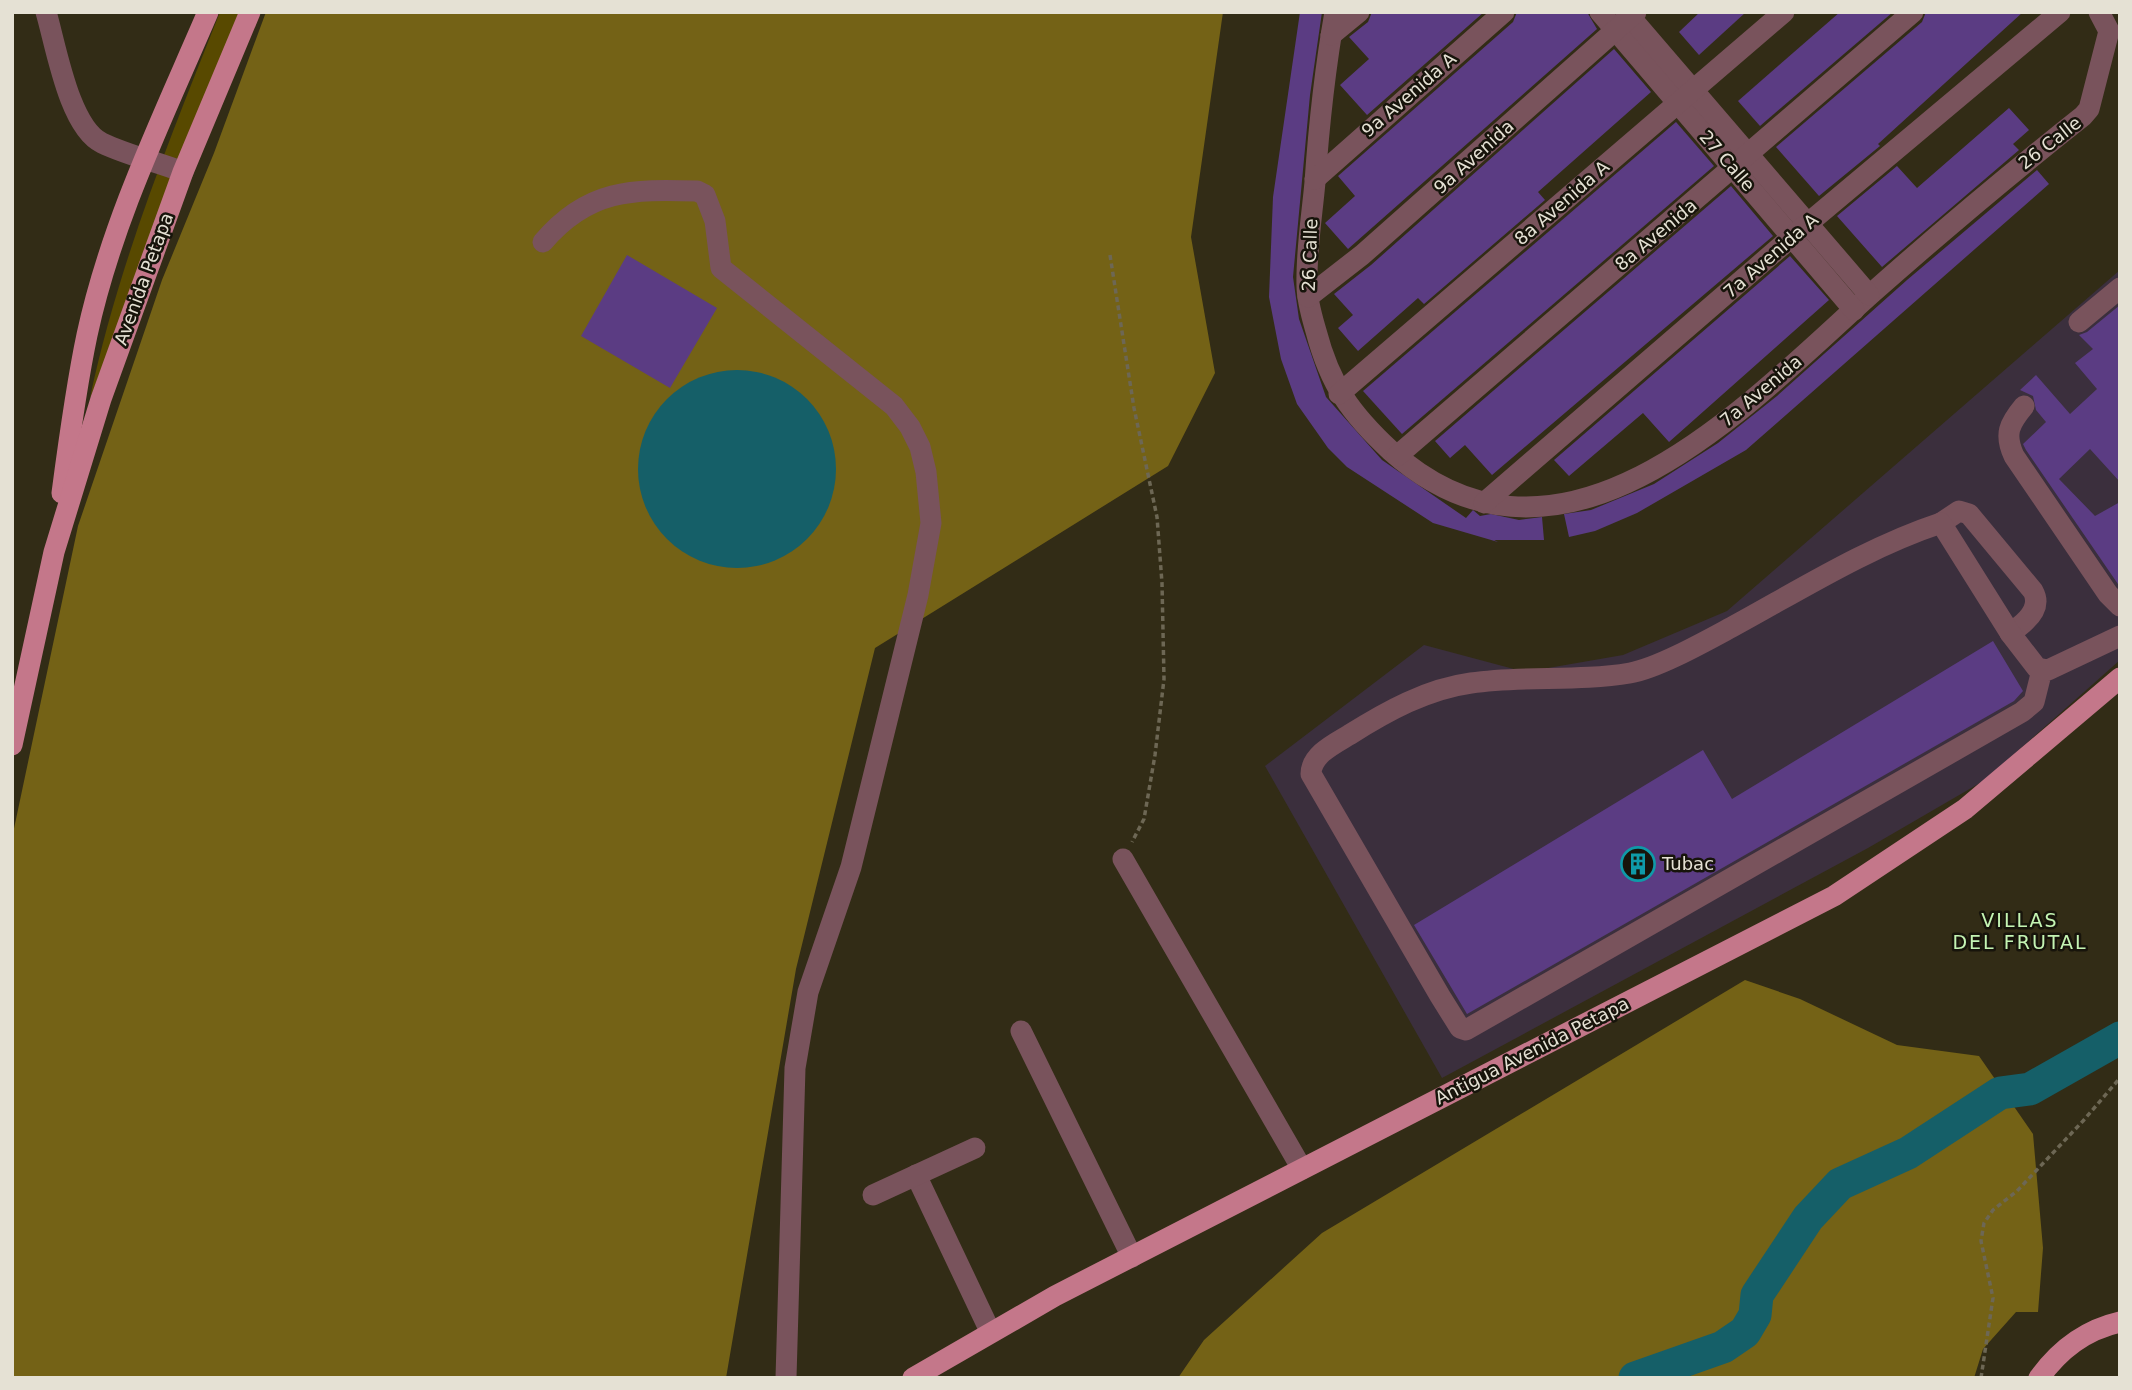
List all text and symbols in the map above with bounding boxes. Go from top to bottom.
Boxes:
street label: 9a Avenida A [1357,48,1461,141]
street label: 26 Calle [2014,112,2085,173]
street label: 9a Avenida [1429,115,1518,198]
street label: 27 Calle [1695,126,1759,195]
street label: 8a Avenida A [1510,156,1614,249]
street label: 8a Avenida [1611,194,1701,275]
street label: 7a Avenida A [1719,209,1823,302]
street label: Avenida Petapa [110,210,177,348]
street label: 26 Calle [1298,218,1321,292]
street label: 7a Avenida [1716,350,1806,431]
building icon: Tubac [1619,845,1657,883]
place label: Tubac [1661,853,1714,874]
district label: VILLAS DEL FRUTAL [1952,909,2088,953]
street label: Antigua Avenida Petapa [1431,992,1632,1109]

